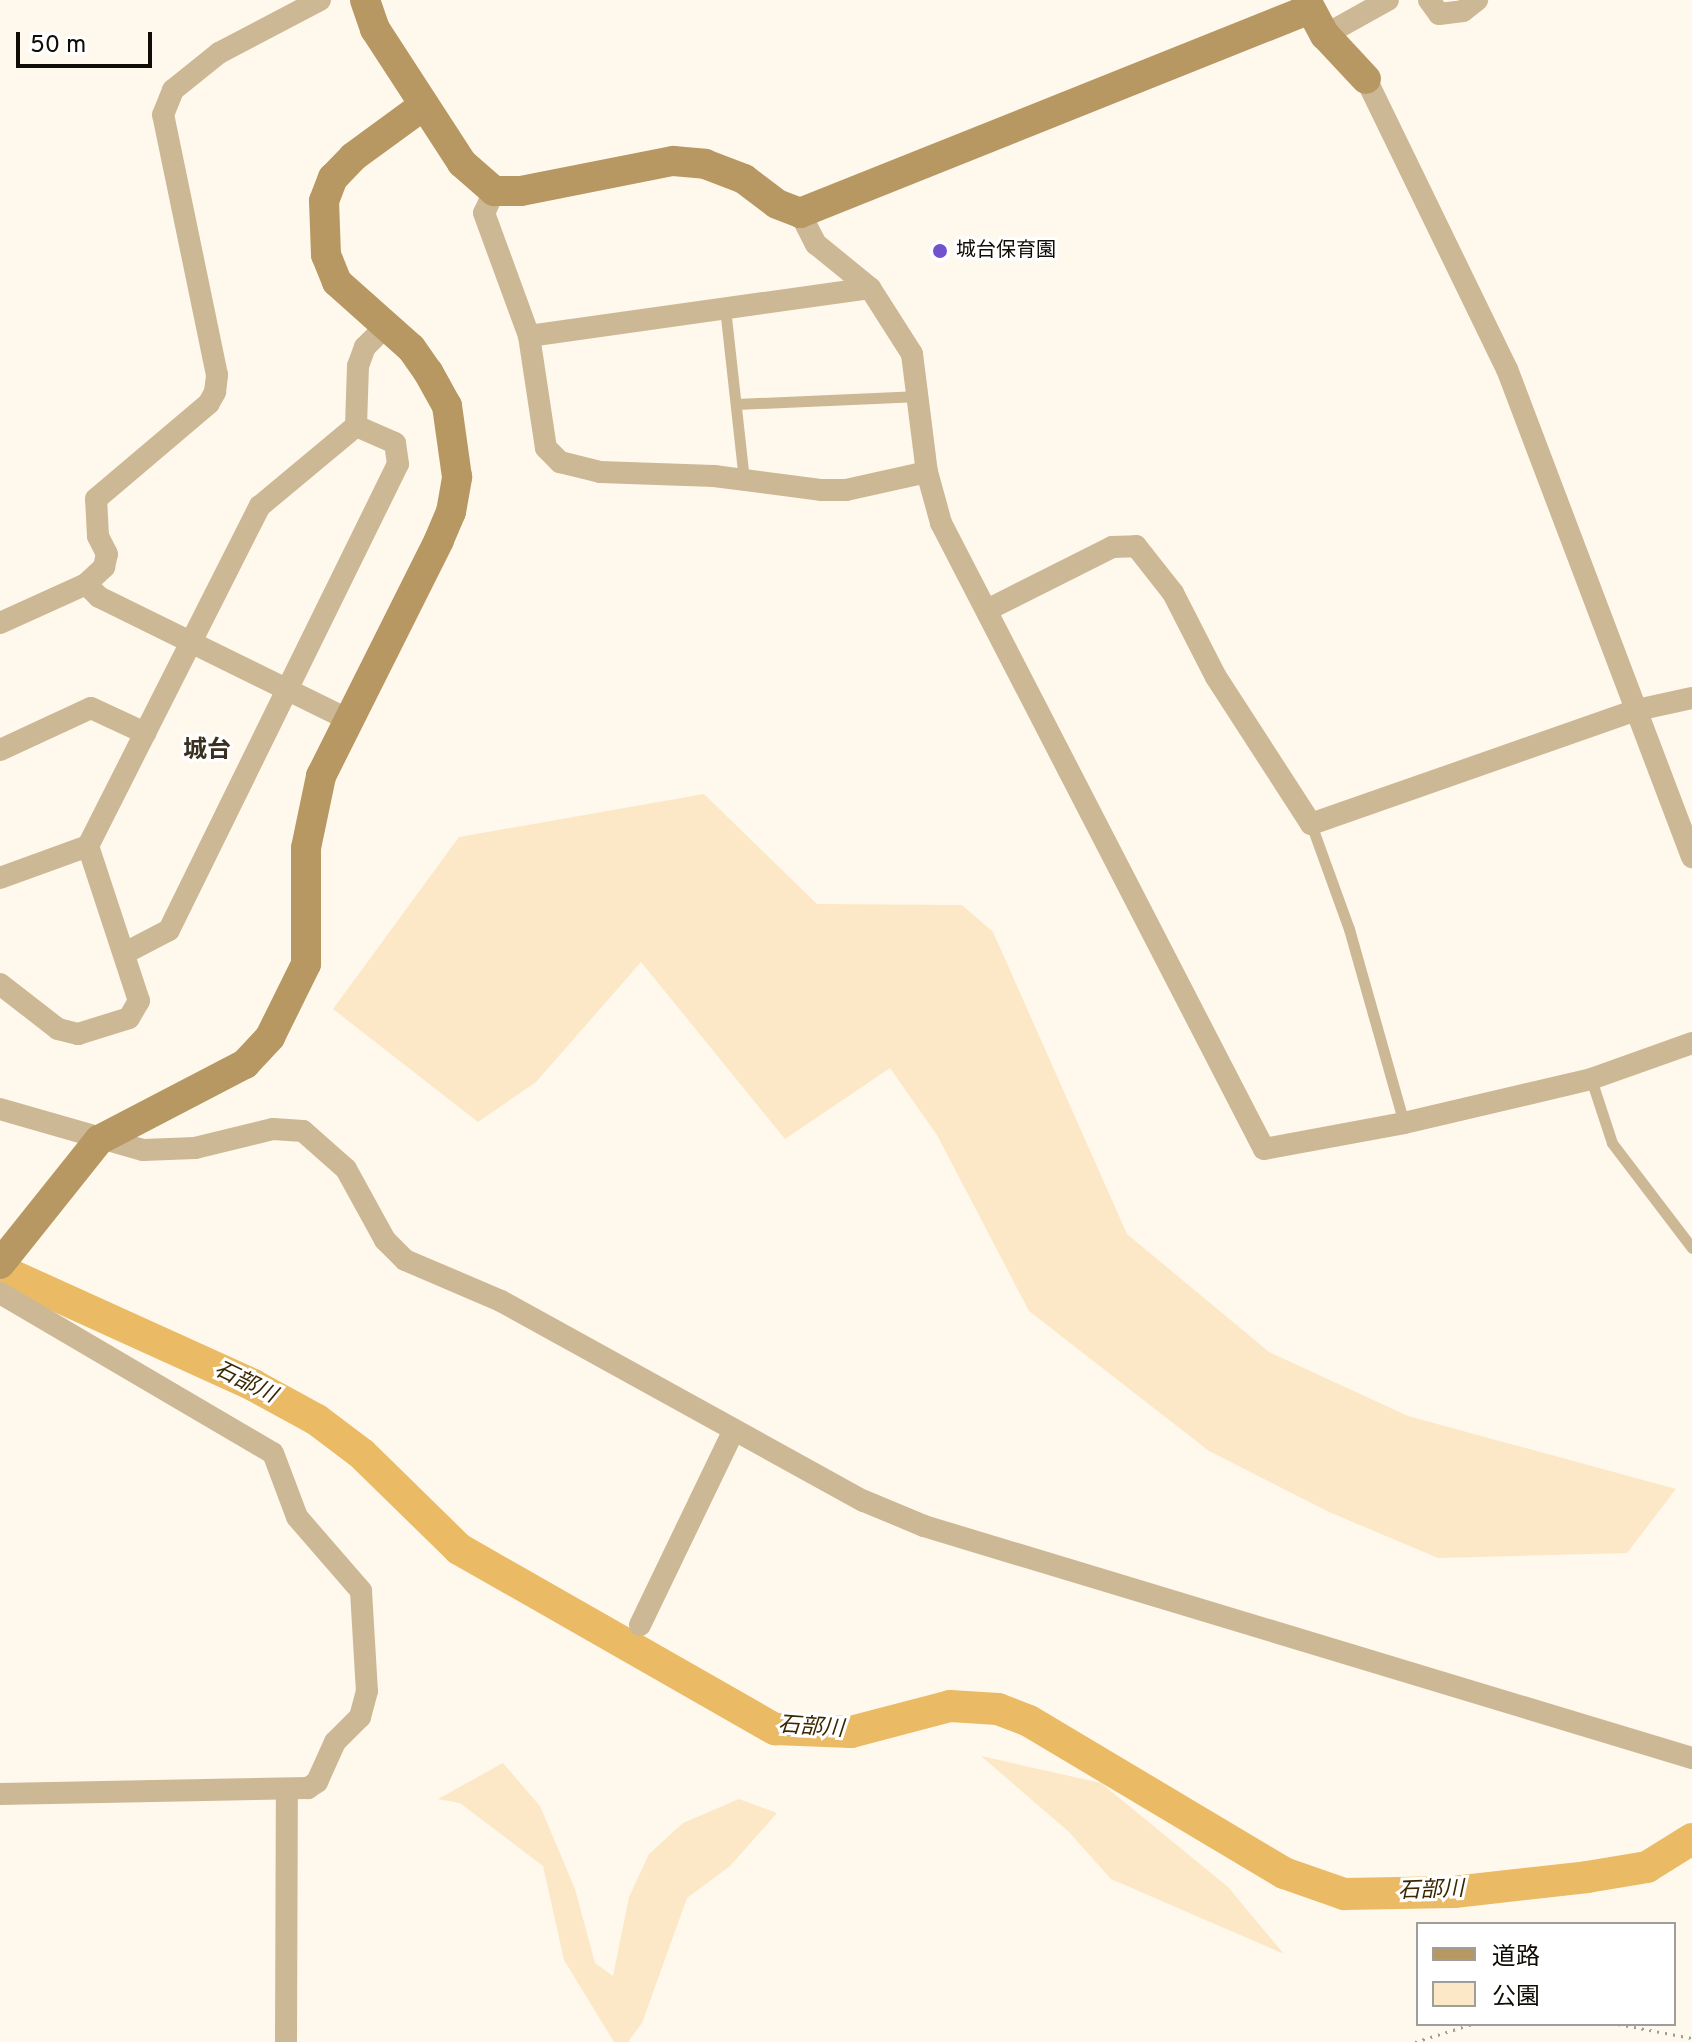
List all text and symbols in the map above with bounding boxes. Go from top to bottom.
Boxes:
scale bar [20,16,156,66]
text: 50 m [30,31,86,61]
place label: 城台保育園 [956,239,1056,263]
marker: 城台保育園 [931,242,949,260]
district label: 城台 [183,738,231,766]
water label: 石部川 [210,1357,280,1409]
water label: 石部川 [777,1713,845,1743]
water label: 石部川 [1398,1877,1464,1905]
legend [1416,1922,1676,2026]
text: 道路 [1492,1943,1540,1973]
text: 公園 [1492,1983,1540,2013]

